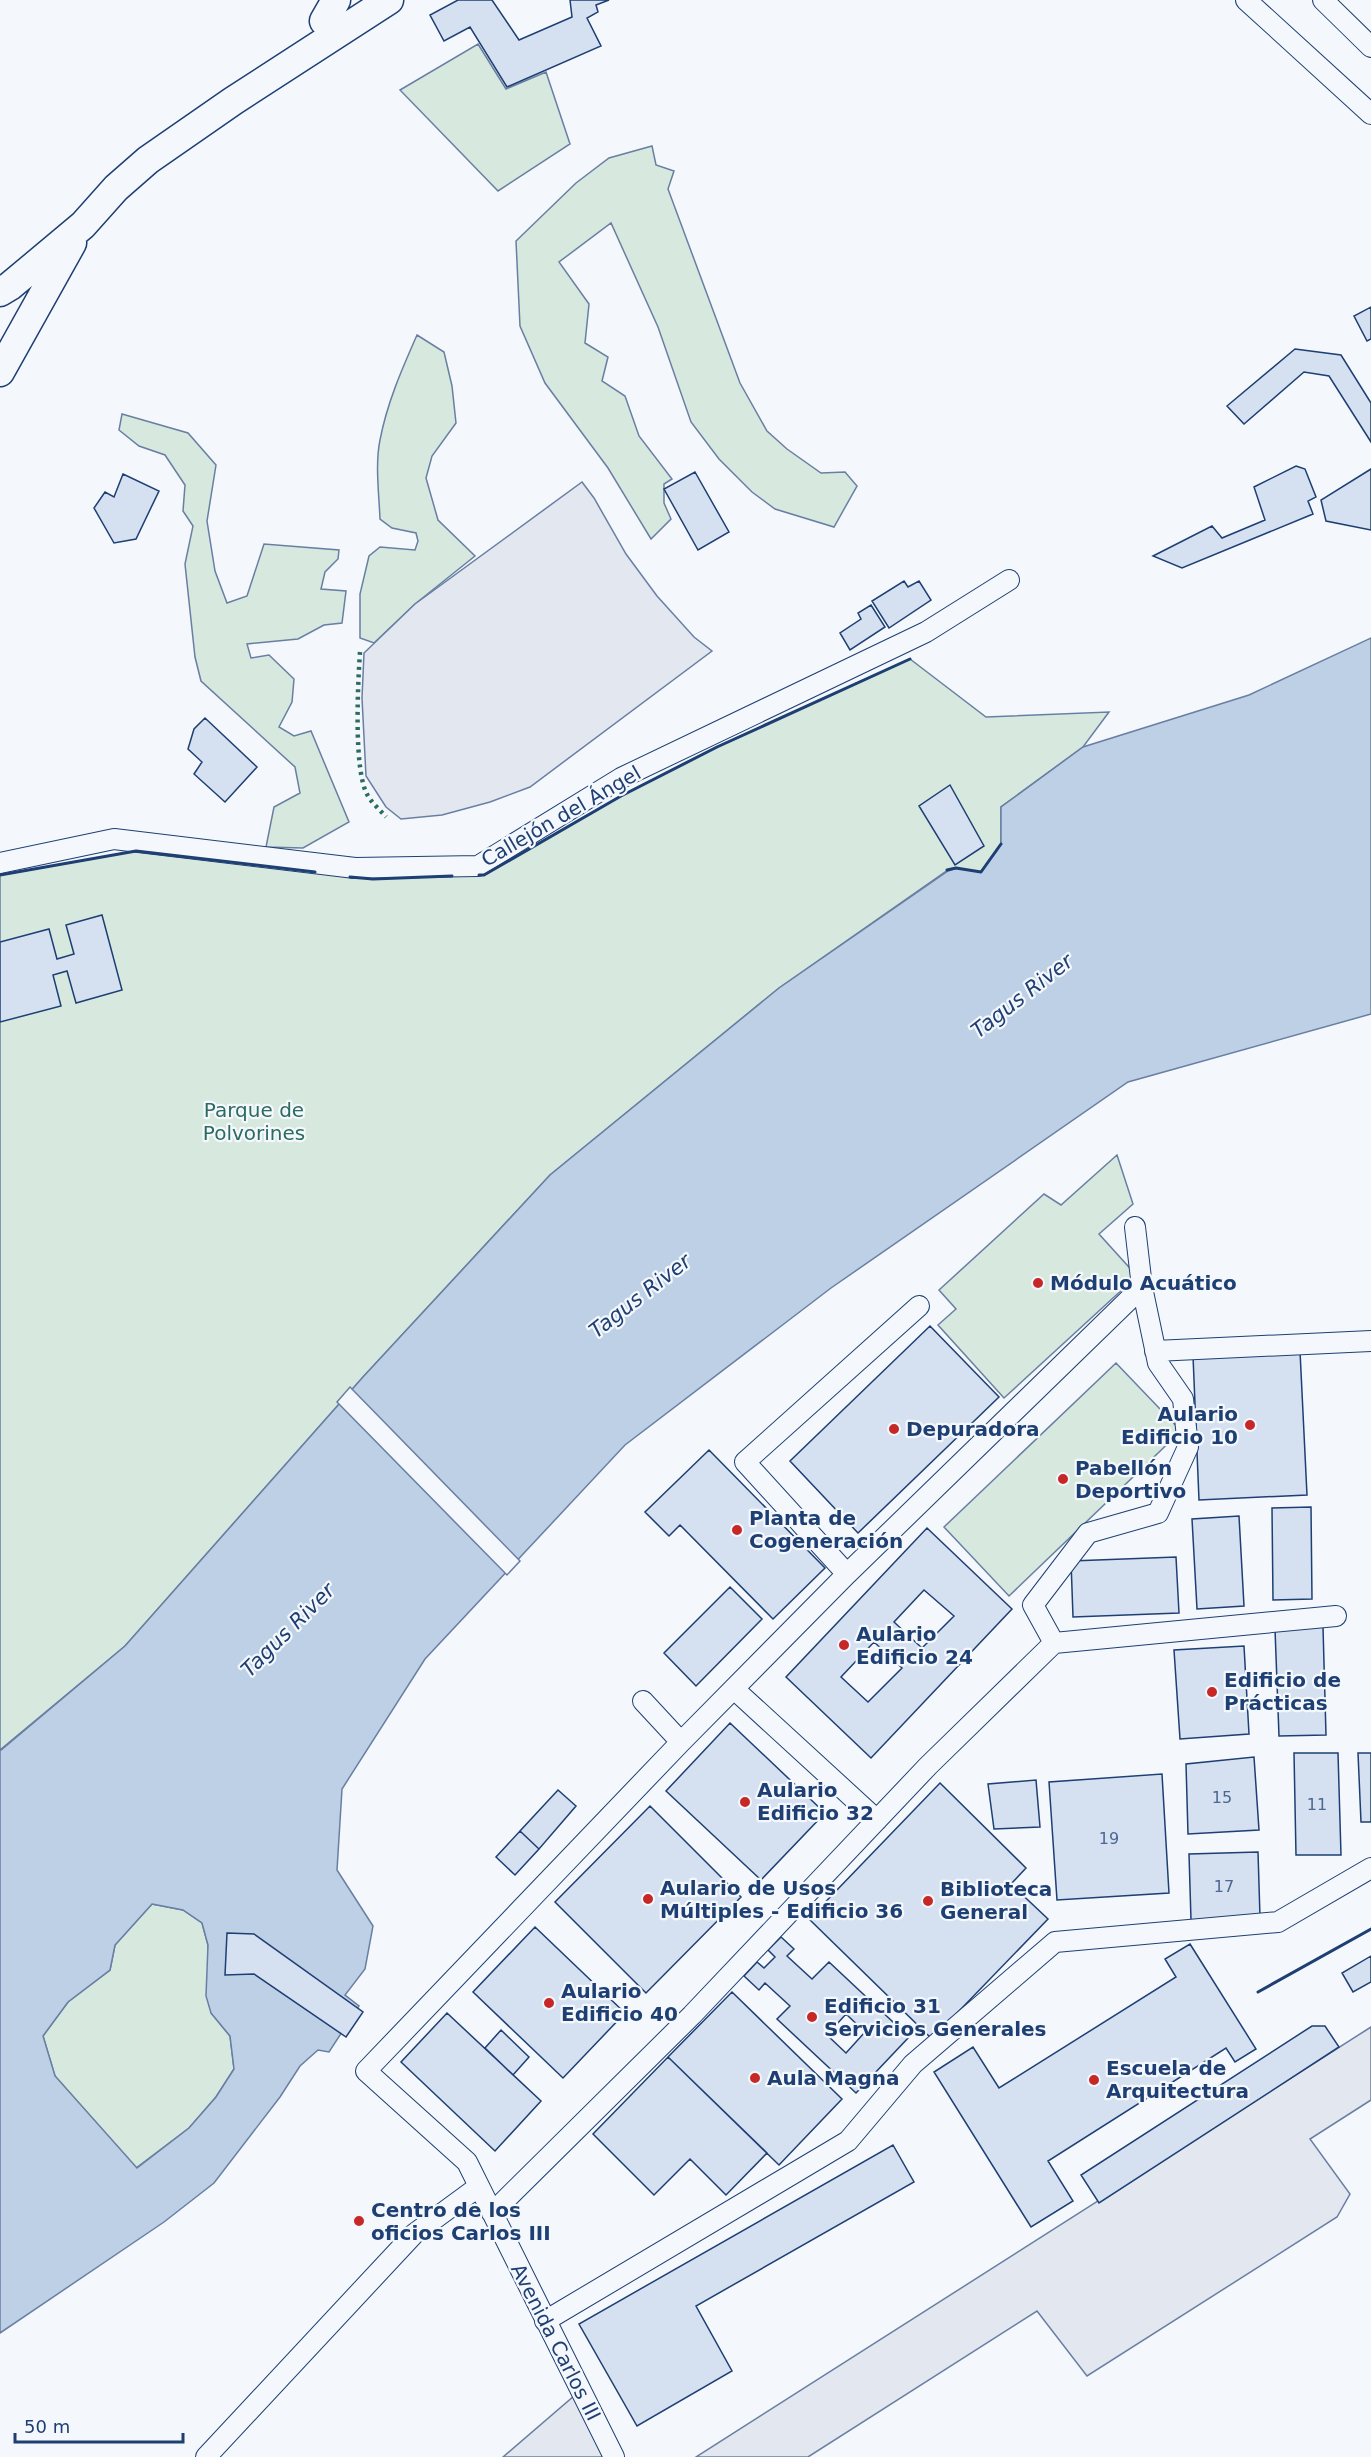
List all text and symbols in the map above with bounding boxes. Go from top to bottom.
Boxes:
street label: Callejón del Ángel [477,761,645,871]
water label: Tagus River [966,948,1079,1043]
park label: Parque de Polvorines [203,1098,305,1145]
water label: Tagus River [584,1248,697,1343]
place label: Módulo Acuático [1050,1271,1237,1295]
marker: Módulo Acuático [1031,1276,1045,1290]
place label: Aulario Edificio 10 [1121,1402,1238,1449]
place label: Depuradora [906,1417,1040,1441]
marker: Aulario Edificio 10 [1243,1418,1257,1432]
marker: Depuradora [887,1422,901,1436]
place label: Pabellón Deportivo [1075,1456,1186,1503]
marker: Pabellón Deportivo [1056,1472,1070,1486]
place label: Planta de Cogeneración [749,1506,903,1553]
marker: Planta de Cogeneración [730,1523,744,1537]
water label: Tagus River [236,1577,341,1682]
place label: Aulario Edificio 24 [856,1622,973,1669]
marker: Aulario Edificio 24 [837,1638,851,1652]
place label: Edificio de Prácticas [1224,1668,1341,1715]
marker: Edificio de Prácticas [1205,1685,1219,1699]
place label: Aulario Edificio 32 [757,1778,874,1825]
house number: 15 [1212,1788,1232,1807]
marker: Aulario Edificio 32 [738,1795,752,1809]
house number: 11 [1307,1795,1327,1814]
house number: 19 [1099,1829,1119,1848]
place label: Aulario de Usos Múltiples - Edificio 36 [660,1876,903,1923]
place label: Biblioteca General [940,1877,1052,1924]
house number: 17 [1214,1877,1234,1896]
marker: Aulario de Usos Múltiples - Edificio 36 [641,1892,655,1906]
marker: Biblioteca General [921,1894,935,1908]
place label: Aulario Edificio 40 [561,1979,678,2026]
place label: Edificio 31 Servicios Generales [824,1994,1047,2041]
marker: Aulario Edificio 40 [542,1996,556,2010]
marker: Edificio 31 Servicios Generales [805,2010,819,2024]
place label: Escuela de Arquitectura [1106,2056,1249,2103]
place label: Aula Magna [767,2066,899,2090]
marker: Aula Magna [748,2071,762,2085]
marker: Escuela de Arquitectura [1087,2073,1101,2087]
place label: Centro de los oficios Carlos III [371,2198,551,2245]
marker: Centro de los oficios Carlos III [352,2214,366,2228]
street label: Avenida Carlos III [506,2260,606,2424]
scale bar [15,2406,183,2444]
text: 50 m [24,2416,70,2437]

